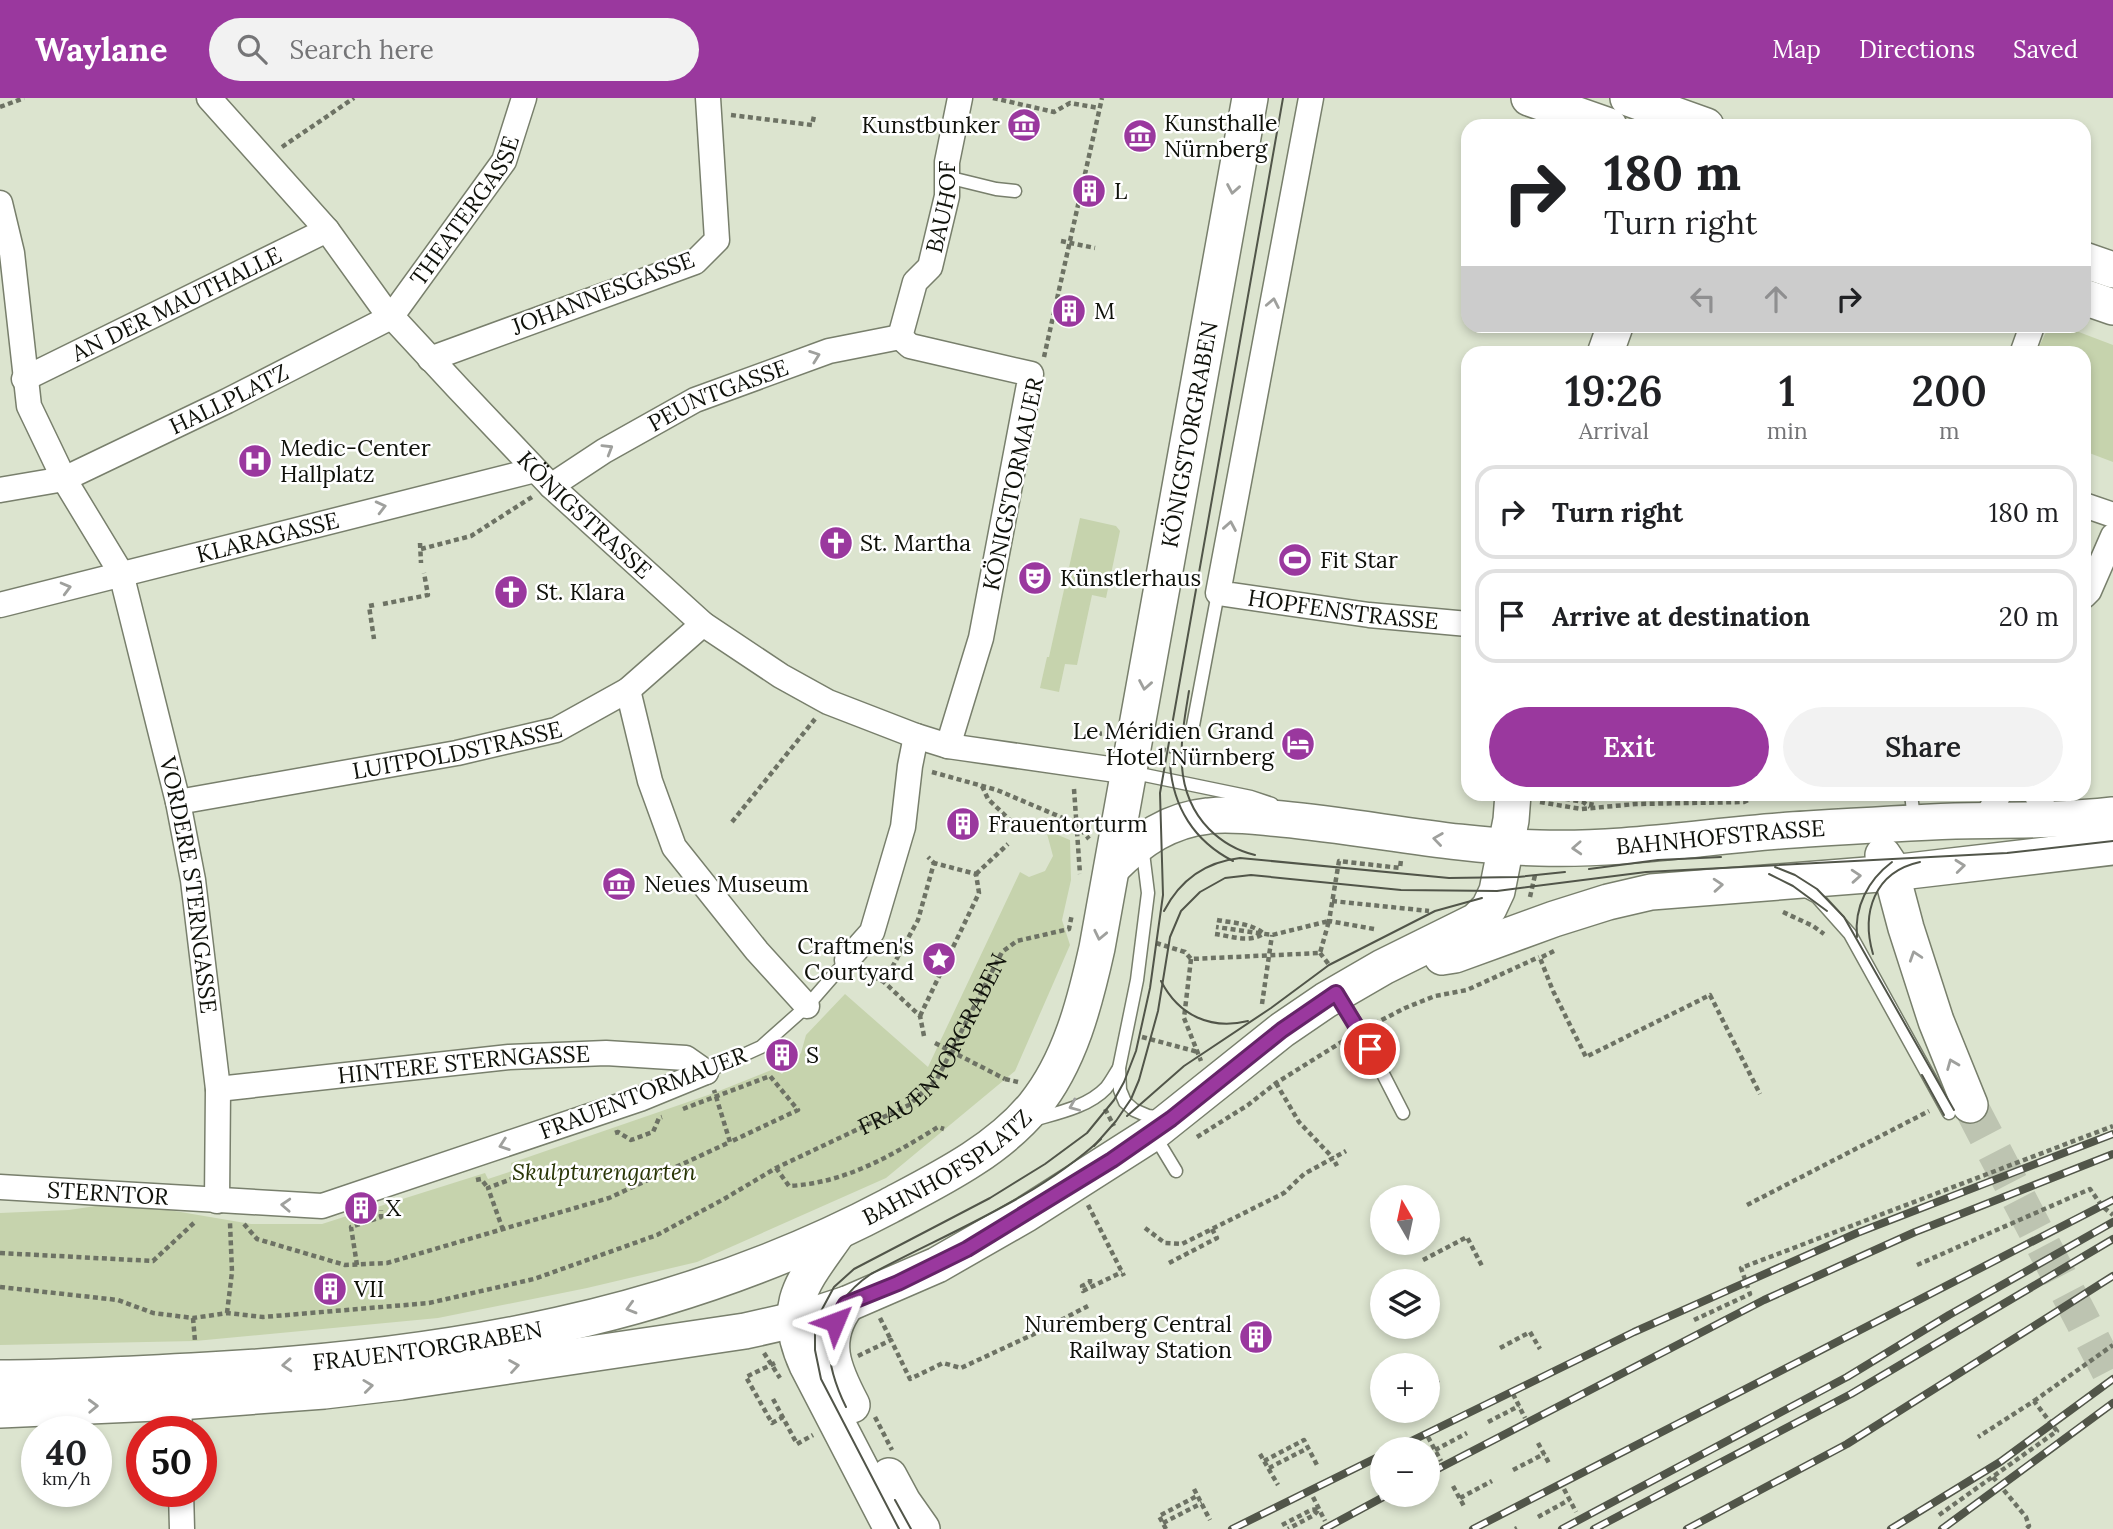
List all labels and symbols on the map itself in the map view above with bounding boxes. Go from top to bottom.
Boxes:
museum icon: Kunstbunker [1005,106,1043,144]
place label: Kunsthalle Nürnberg [1164,108,1277,163]
place label: Kunstbunker [862,110,1000,139]
museum icon: Kunsthalle Nürnberg [1121,117,1159,155]
street label: THEATERGASSE [403,132,525,291]
street label: BAUHOF [919,160,962,256]
building icon: L [1070,172,1108,210]
place label: L [1114,176,1127,205]
one-way arrow [1227,183,1242,195]
street label: AN DER MAUTHALLE [66,240,286,368]
street label: JOHANNESGASSE [506,244,698,341]
building icon: M [1050,292,1088,330]
place label: M [1094,296,1115,325]
one-way arrow [1264,297,1279,309]
street label: KÖNIGSTORGRABEN [1154,319,1224,550]
one-way arrow [808,351,820,365]
street label: PEUNTGASSE [642,352,792,438]
street label: HALLPLATZ [164,357,293,440]
street label: KÖNIGSTORMAUER [976,374,1049,593]
place label: Medic-Center Hallplatz [280,433,431,488]
hospital icon: Medic-Center Hallplatz [236,442,274,480]
street label: KÖNIGSTRASSE [511,445,658,585]
one-way arrow [600,445,613,458]
one-way arrow [375,501,387,515]
street label: KLARAGASSE [193,505,342,569]
one-way arrow [1222,520,1237,532]
church icon: St. Martha [817,524,855,562]
place label: St. Martha [860,528,971,557]
sports icon: Fit Star [1276,541,1314,579]
place label: Fit Star [1320,545,1398,574]
theatre icon: Künstlerhaus [1016,559,1054,597]
place label: Künstlerhaus [1060,563,1201,592]
church icon: St. Klara [492,573,530,611]
place label: St. Klara [536,577,625,606]
one-way arrow [60,581,72,596]
street label: HOPFENSTRASSE [1246,583,1440,635]
one-way arrow [1138,679,1153,691]
street label: LUITPOLDSTRASSE [350,714,565,785]
place label: Le Méridien Grand Hotel Nürnberg [1073,716,1275,771]
hotel icon: Le Méridien Grand Hotel Nürnberg [1279,725,1317,763]
street label: VORDERE STERNGASSE [153,753,224,1015]
building icon: Frauentorturm [944,805,982,843]
place label: Frauentorturm [988,809,1147,838]
street label: BAHNHOFSTRASSE [1615,813,1826,860]
one-way arrow [1433,831,1444,846]
one-way arrow [1572,840,1583,855]
one-way arrow [1954,858,1966,873]
museum icon: Neues Museum [600,865,638,903]
place label: Neues Museum [644,869,809,898]
one-way arrow [1851,869,1862,884]
one-way arrow [1713,878,1724,893]
one-way arrow [1094,929,1109,941]
place label: Craftmen's Courtyard [797,931,914,986]
place icon: Craftmen's Courtyard [920,940,958,978]
street label: FRAUENTORGRABEN [853,948,1013,1141]
one-way arrow [1909,951,1924,963]
pin [1340,1019,1400,1079]
building icon: S [763,1036,801,1074]
street label: HINTERE STERNGASSE [336,1039,590,1090]
street label: FRAUENTORMAUER [535,1039,751,1145]
place label: S [806,1040,819,1069]
one-way arrow [1947,1058,1961,1070]
one-way arrow [1069,1098,1081,1112]
street label: BAHNHOFSPLATZ [857,1103,1038,1231]
one-way arrow [498,1137,510,1151]
park label: Skulpturengarten [512,1157,696,1186]
street label: STERNTOR [46,1175,170,1211]
north arrow [1370,1185,1440,1255]
building icon: X [342,1189,380,1227]
place label: X [386,1193,402,1222]
one-way arrow [280,1197,291,1212]
building icon: VII [311,1270,349,1308]
place label: VII [353,1274,384,1303]
position arrow [798,1285,872,1359]
one-way arrow [626,1300,638,1314]
place label: Nuremberg Central Railway Station [1024,1309,1232,1364]
street label: FRAUENTORGRABEN [311,1314,545,1376]
building icon: Nuremberg Central Railway Station [1237,1318,1275,1356]
one-way arrow [281,1357,292,1372]
one-way arrow [508,1359,520,1374]
one-way arrow [363,1378,374,1393]
one-way arrow [87,1398,98,1413]
speed limit sign: 50 [126,1416,217,1507]

